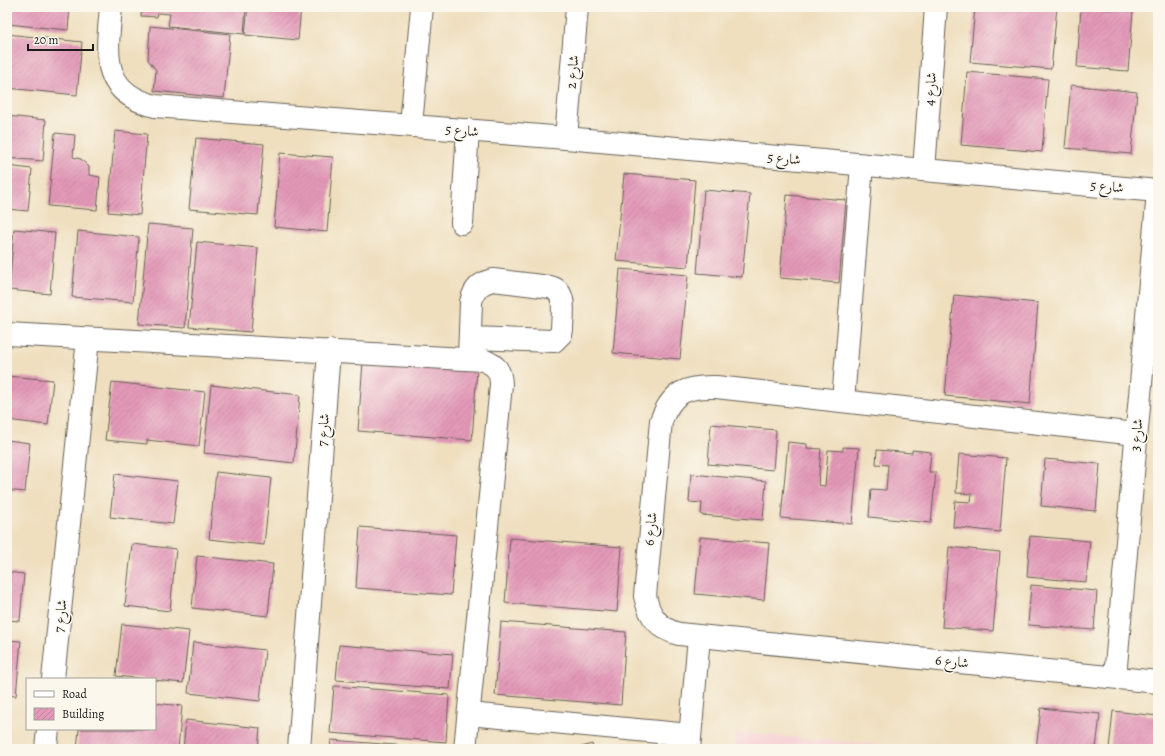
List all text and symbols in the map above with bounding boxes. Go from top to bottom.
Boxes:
scale bar [28,26,93,52]
text: 20 m [34,32,58,48]
street label: شارع 2 [562,54,585,90]
street label: شارع 4 [920,72,943,107]
street label: شارع 5 [444,120,479,143]
street label: شارع 5 [766,148,801,171]
street label: شارع 5 [1089,176,1124,199]
street label: شارع 7 [313,413,336,447]
street label: شارع 3 [1126,418,1149,452]
street label: شارع 6 [639,511,664,547]
street label: شارع 7 [49,599,74,634]
street label: شارع 6 [934,650,970,675]
legend [26,678,156,730]
text: Road [62,686,88,702]
text: Building [62,706,104,722]

